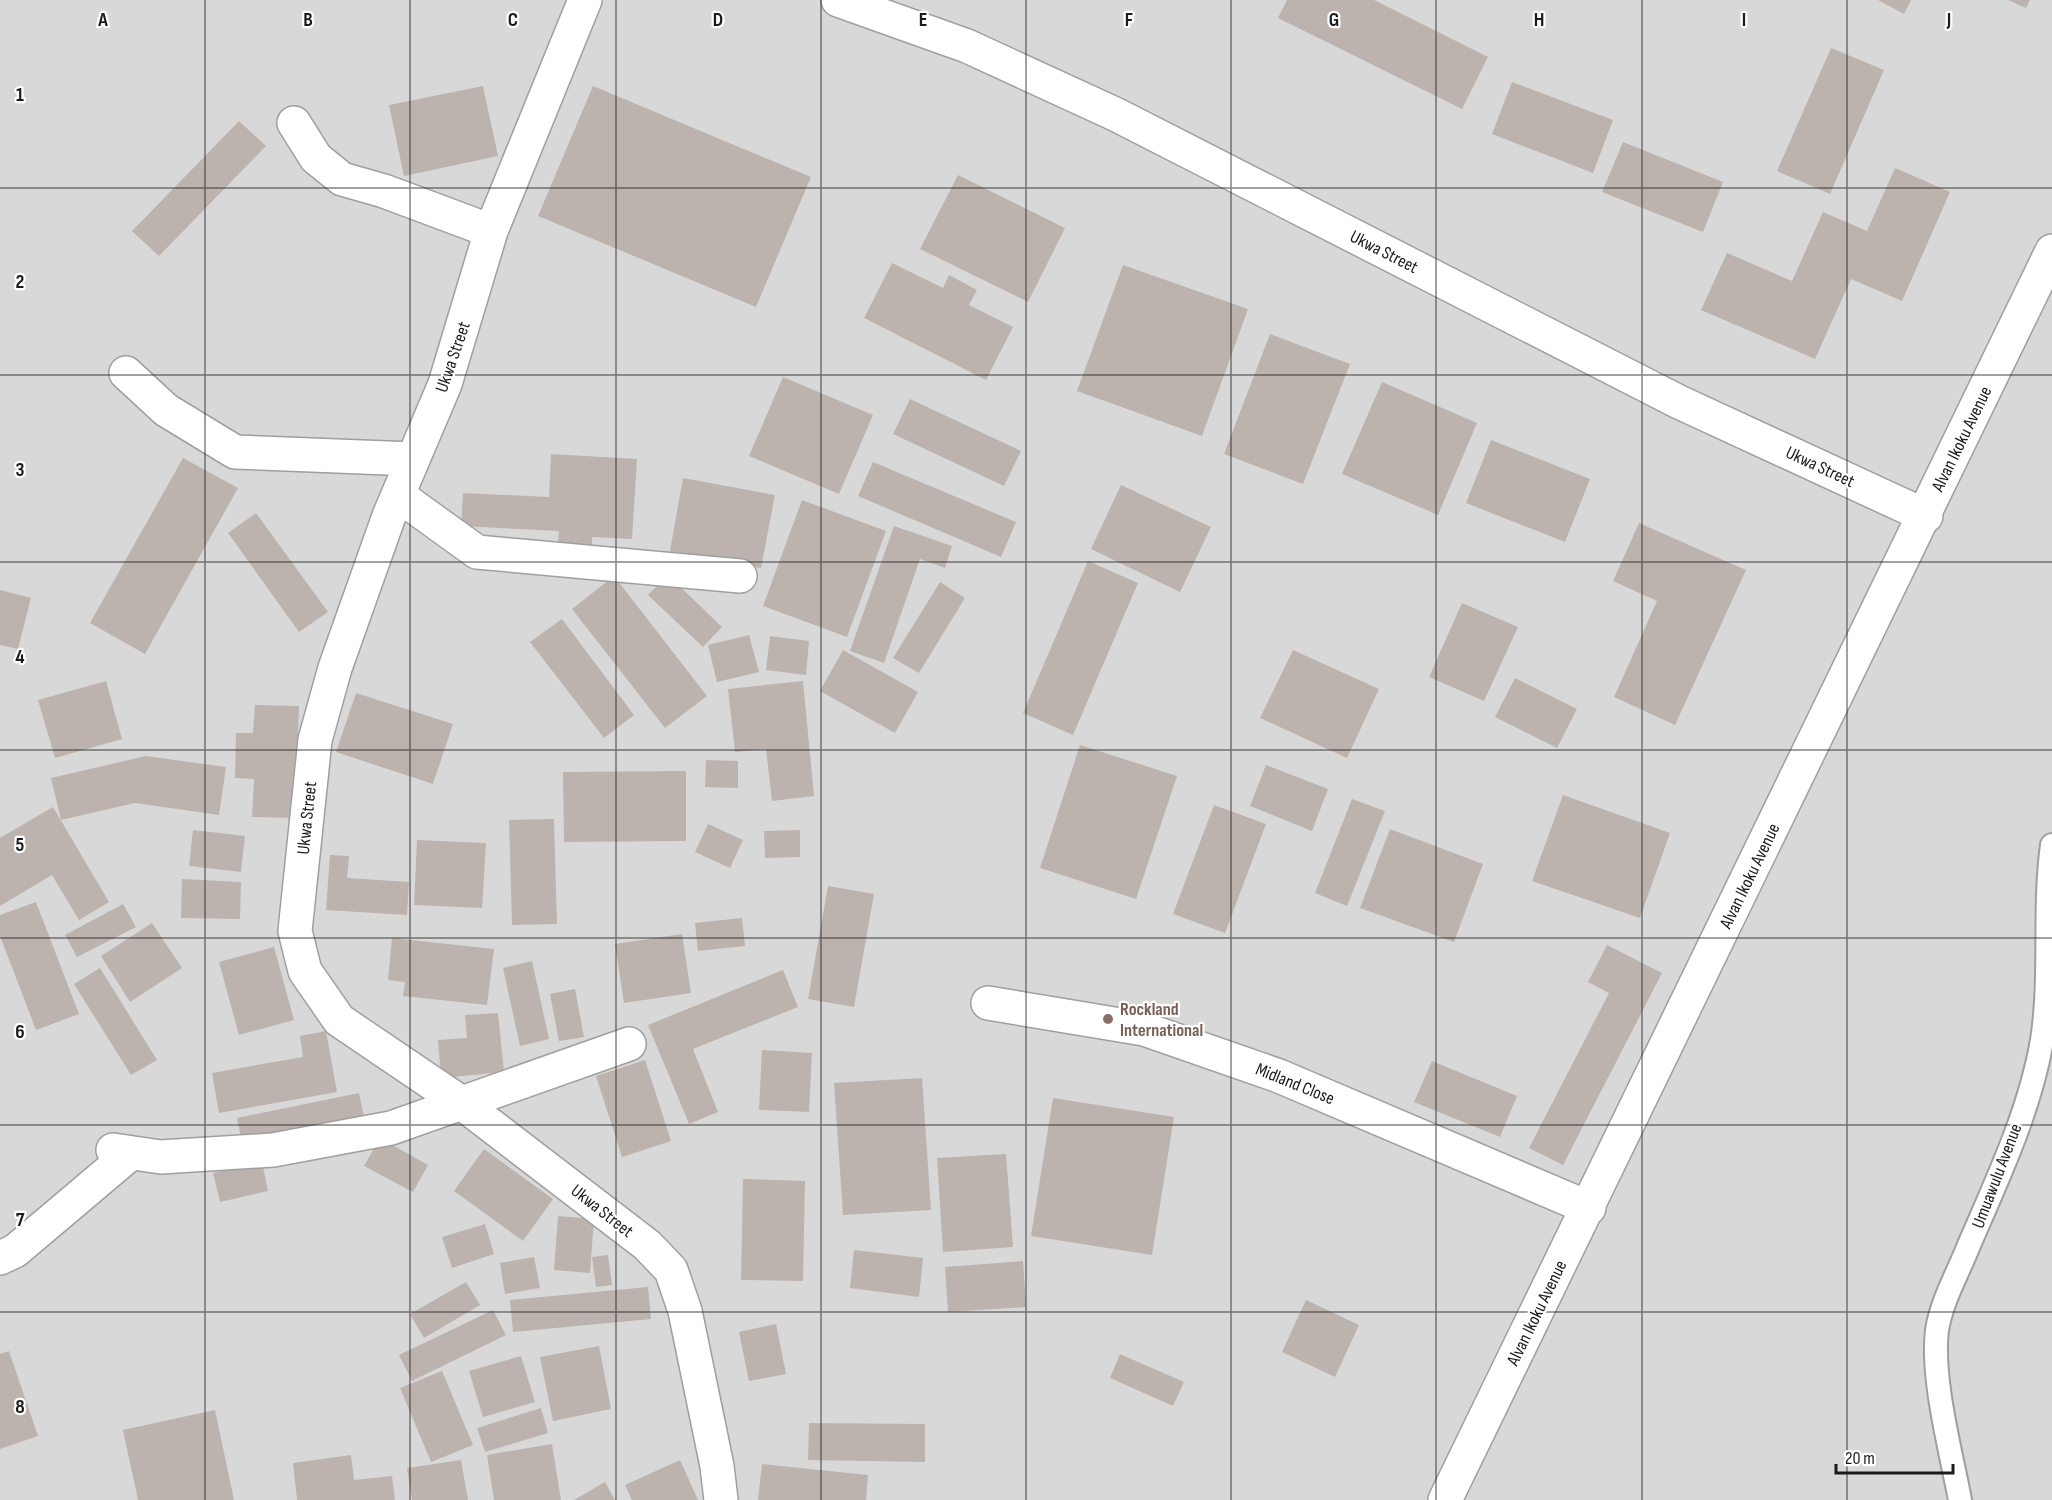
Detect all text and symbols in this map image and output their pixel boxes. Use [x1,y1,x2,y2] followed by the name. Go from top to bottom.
[97,8,108,32] text: A
[303,8,313,32] text: B
[508,8,518,32] text: C
[713,8,723,32] text: D
[919,8,927,32] text: E
[1125,8,1133,32] text: F
[1329,8,1339,32] text: G
[1534,8,1544,32] text: H
[1742,8,1746,32] text: I
[1946,8,1951,32] text: J
[16,83,24,107] text: 1
[1347,226,1422,278] street label: Ukwa Street
[16,270,24,294] text: 2
[431,318,475,395] street label: Ukwa Street
[1927,383,1997,496] street label: Alvan Ikoku Avenue
[1782,442,1858,492] street label: Ukwa Street
[16,458,25,482] text: 3
[15,645,25,669] text: 4
[293,780,321,856] street label: Ukwa Street
[1715,820,1785,933] street label: Alvan Ikoku Avenue
[16,833,25,857] text: 5
[1120,999,1203,1041] place label: Rockland International
[1101,1012,1115,1026] marker: Rockland International
[15,1020,25,1044] text: 6
[1253,1059,1337,1109] street label: Midland Close
[1967,1121,2027,1231] street label: Umuawulu Avenue
[567,1180,638,1242] street label: Ukwa Street
[16,1208,25,1232] text: 7
[1502,1257,1572,1370] street label: Alvan Ikoku Avenue
[15,1395,25,1419] text: 8
[1836,1437,1953,1475] scale bar
[1845,1448,1875,1469] text: 20 m

